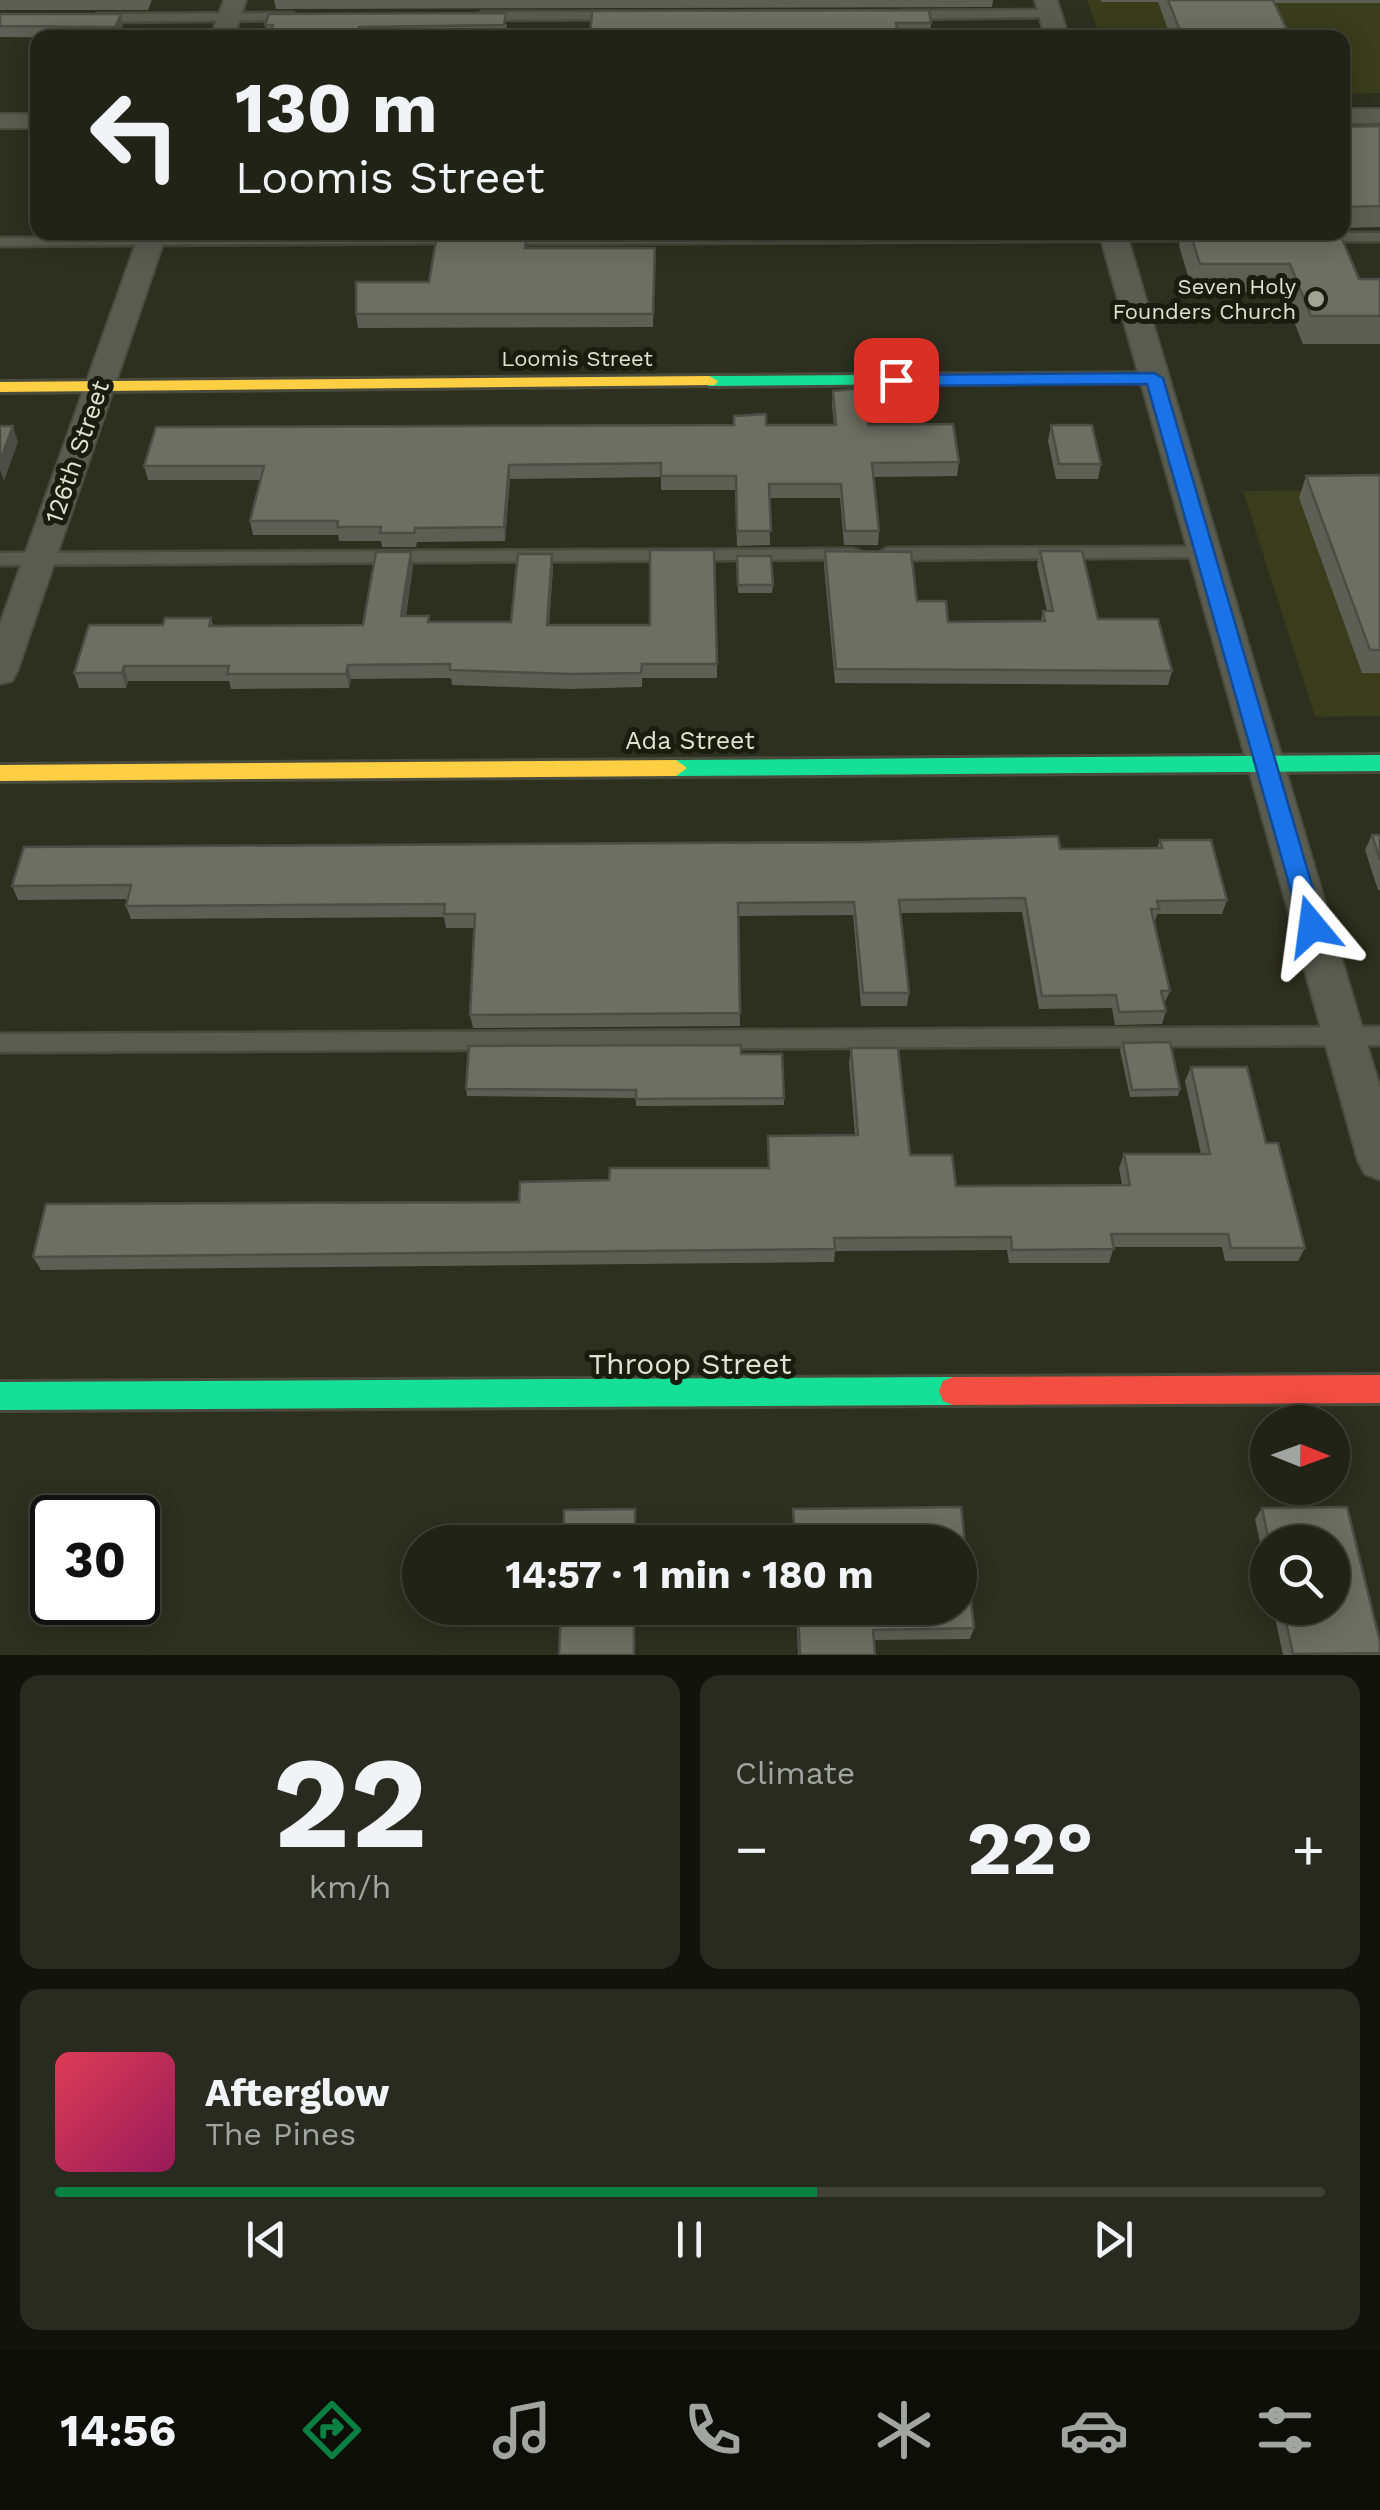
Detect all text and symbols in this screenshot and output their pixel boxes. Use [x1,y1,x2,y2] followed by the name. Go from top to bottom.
[235,67,438,149] text: 130 m
[70,70,200,200] icon: left
[235,151,545,204] text: Loomis Street
[1112,274,1297,324] place label: Seven Holy Founders Church
[1305,288,1327,310] marker: Seven Holy Founders Church
[854,338,939,423] pin
[501,346,653,371] street label: Loomis Street
[869,353,924,408] icon: arrive
[39,376,115,527] street label: 126th Street
[625,726,755,755] street label: Ada Street
[1260,874,1364,978] position arrow
[588,1346,792,1381] street label: Throop Street
[1250,1405,1350,1505] north arrow
[1250,1405,1350,1625] map controls
[30,1495,160,1625] speed limit sign: 30
[1250,1525,1350,1625] button: search
[505,1553,874,1597] text: 14:57 · 1 min · 180 m
[273,1726,427,1879] text: 22
[735,1754,855,1792] text: Climate
[967,1804,1093,1892] text: 22°
[735,1817,768,1881] text: −
[1292,1817,1325,1881] text: +
[309,1868,391,1906] text: km/h
[205,2071,390,2115] text: Afterglow
[205,2115,356,2153] text: The Pines
[239,2212,294,2267] icon: previous
[662,2212,717,2267] icon: pause
[1086,2212,1141,2267] icon: next
[297,2395,367,2465] icon: directions
[487,2395,557,2465] icon: music
[678,2395,748,2465] icon: phone
[869,2395,939,2465] icon: climate
[1059,2395,1129,2465] icon: car
[1250,2395,1320,2465] icon: filters
[60,2404,176,2457] text: 14:56

